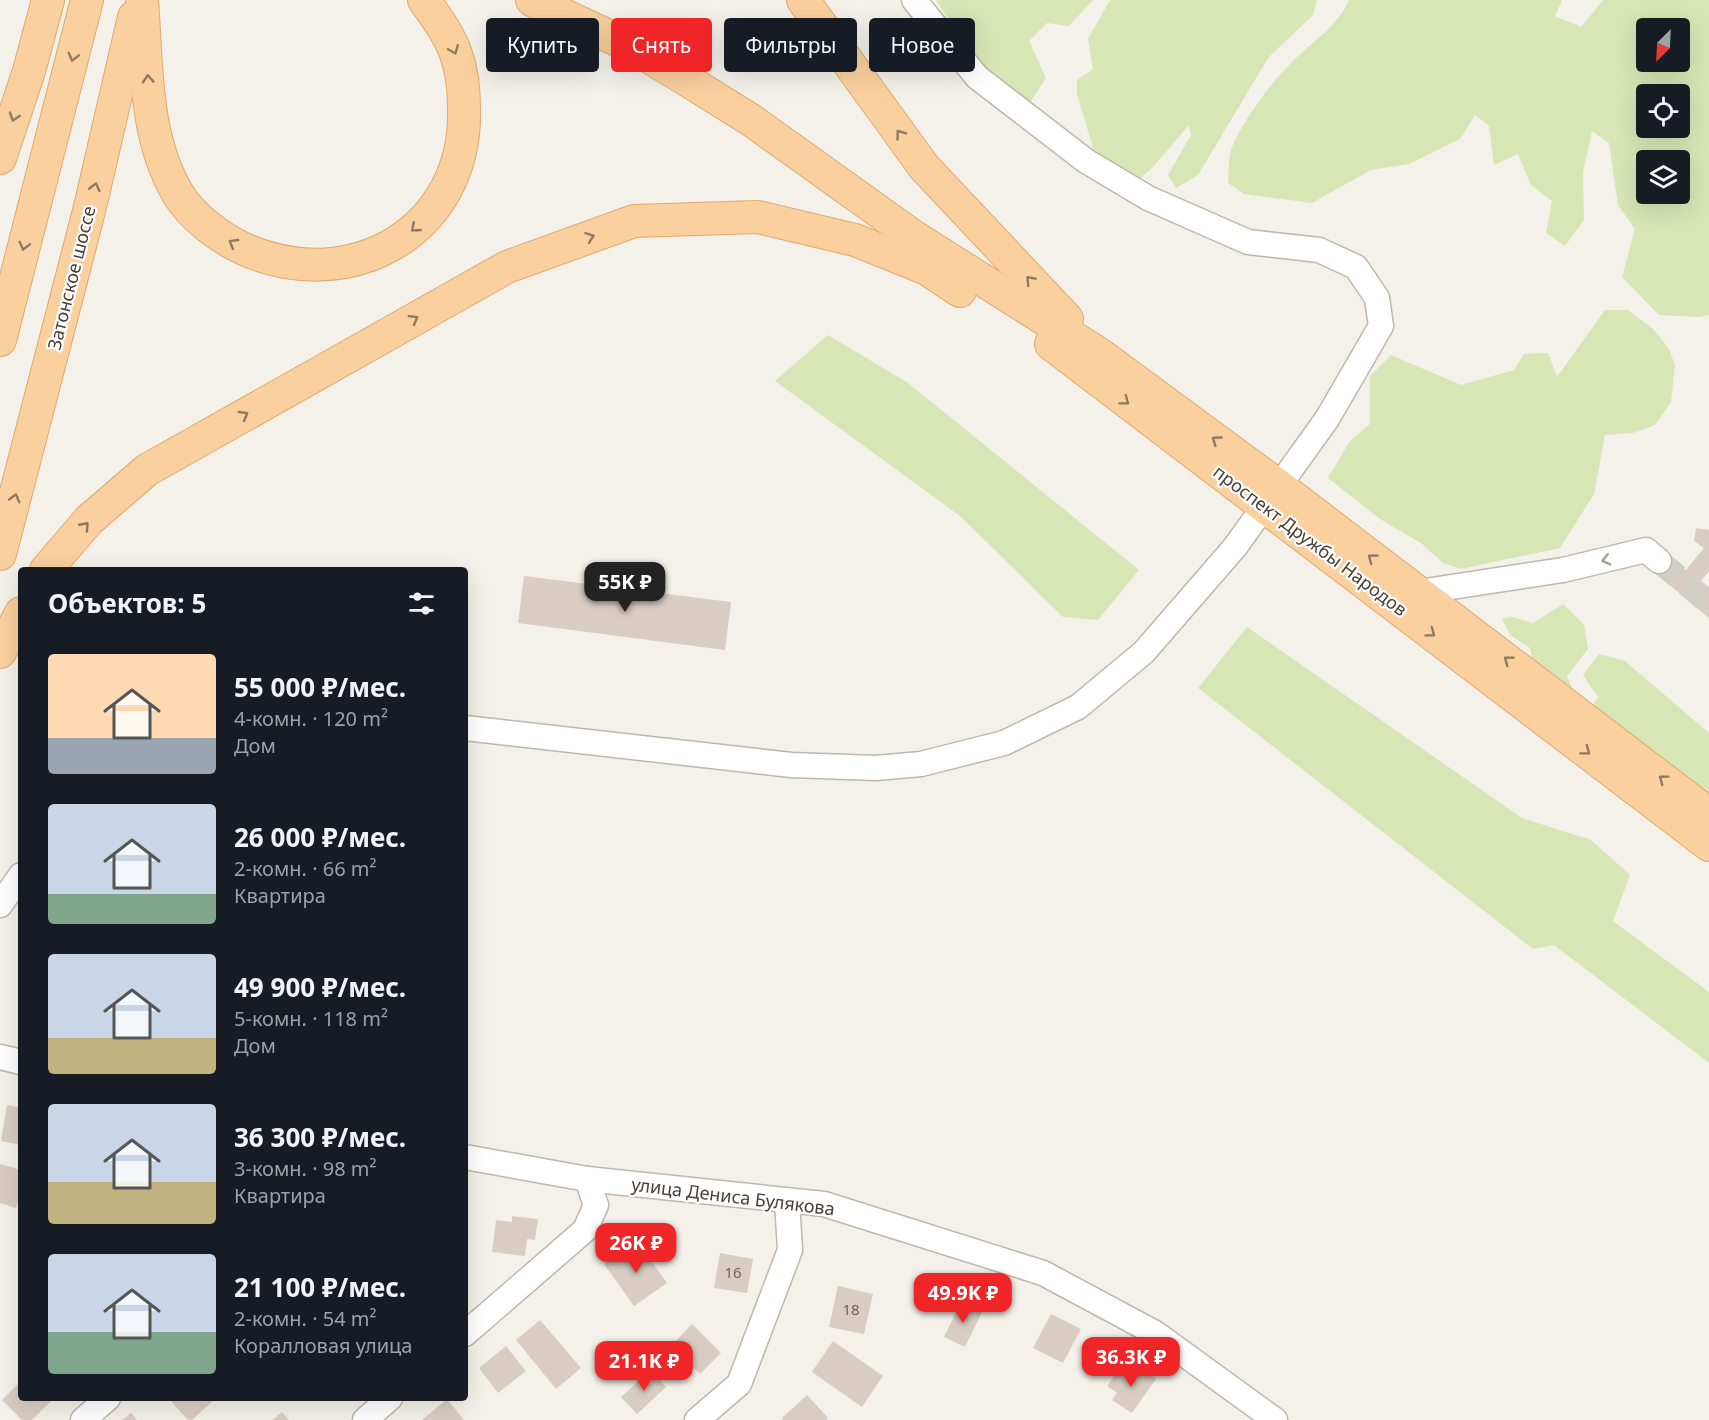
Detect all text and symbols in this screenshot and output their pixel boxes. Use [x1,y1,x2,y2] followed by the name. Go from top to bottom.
[486,18,599,72] chip: Купить
[611,18,712,72] chip: Снять
[724,18,857,72] chip: Фильтры
[869,18,975,72] chip: Новое
[1636,18,1690,72] north arrow
[1636,18,1690,204] map controls
[447,43,459,54] one-way arrow
[67,51,80,61] one-way arrow
[141,74,154,83] one-way arrow
[1636,84,1690,138] button: locate
[9,111,21,121] one-way arrow
[896,130,907,141] one-way arrow
[1636,150,1690,204] button: layers
[87,182,100,192] one-way arrow
[42,203,101,352] street label: Затонское шоссе
[411,221,422,232] one-way arrow
[584,231,594,244] one-way arrow
[229,239,239,250] one-way arrow
[19,240,32,250] one-way arrow
[1026,276,1037,287] one-way arrow
[408,315,418,326] one-way arrow
[1118,393,1129,404] one-way arrow
[238,411,248,423] one-way arrow
[1212,436,1223,447] one-way arrow
[1209,459,1412,621] street label: проспект Дружбы Народов
[7,493,20,503] one-way arrow
[77,522,88,533] one-way arrow
[1601,553,1611,566] one-way arrow
[1367,554,1378,565] one-way arrow
[583,562,667,613] pin: 55K ₽
[598,568,652,595] text: 55K ₽
[48,585,206,621] text: Объектов: 5
[405,587,438,620] icon: filters
[1424,626,1435,637] one-way arrow
[1503,657,1514,668] one-way arrow
[234,669,406,705] text: 55 000 ₽/мес.
[96,678,168,750] icon: home
[234,705,388,732] text: 4-комн. · 120 m²
[234,732,276,759] text: Дом
[1579,744,1590,755] one-way arrow
[1658,775,1669,786] one-way arrow
[234,819,406,855] text: 26 000 ₽/мес.
[96,828,168,900] icon: home
[234,855,377,882] text: 2-комн. · 66 m²
[234,882,326,909] text: Квартира
[234,969,406,1005] text: 49 900 ₽/мес.
[96,978,168,1050] icon: home
[234,1005,388,1032] text: 5-комн. · 118 m²
[234,1032,276,1059] text: Дом
[234,1119,406,1155] text: 36 300 ₽/мес.
[96,1128,168,1200] icon: home
[234,1155,377,1182] text: 3-комн. · 98 m²
[630,1172,836,1220] street label: улица Дениса Булякова
[234,1182,326,1209] text: Квартира
[594,1223,678,1274] pin: 26K ₽
[609,1229,663,1256] text: 26K ₽
[724,1262,742,1282] house number: 16
[234,1269,406,1305] text: 21 100 ₽/мес.
[908,1273,1018,1324] pin: 49.9K ₽
[96,1278,168,1350] icon: home
[928,1279,998,1306] text: 49.9K ₽
[842,1299,860,1319] house number: 18
[234,1305,377,1332] text: 2-комн. · 54 m²
[234,1332,412,1359] text: Коралловая улица
[1076,1337,1186,1388] pin: 36.3K ₽
[589,1341,699,1392] pin: 21.1K ₽
[1096,1343,1166,1370] text: 36.3K ₽
[609,1347,679,1374] text: 21.1K ₽

